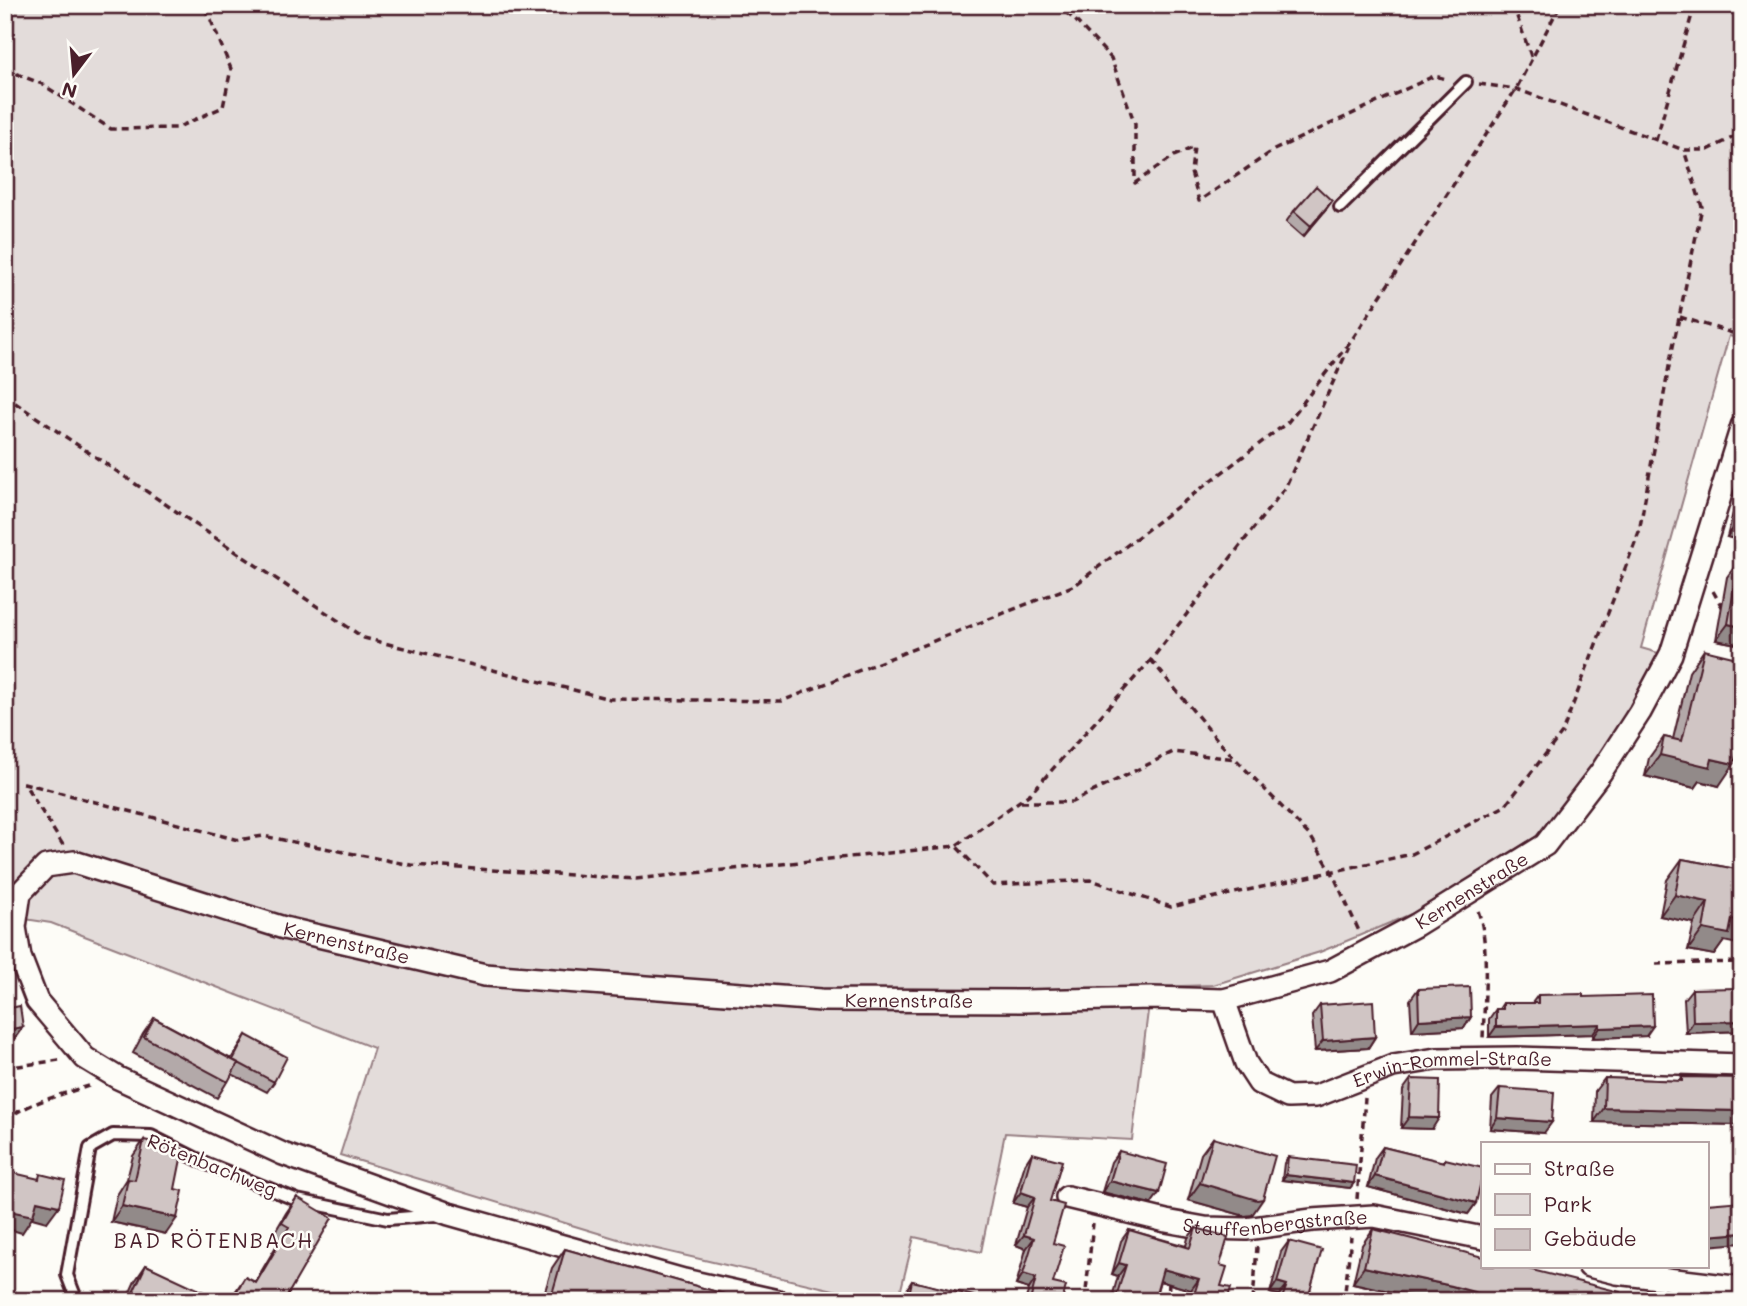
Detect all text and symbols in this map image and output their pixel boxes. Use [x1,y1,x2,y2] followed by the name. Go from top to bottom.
[38,38,108,108] north arrow
[59,77,80,105] text: N
[1410,846,1533,934] street label: Kernenstraße
[281,915,412,969] street label: Kernenstraße
[845,987,973,1013] street label: Kernenstraße
[1349,1045,1552,1093] street label: Erwin-Rommel-Straße
[144,1127,281,1202] street label: Rötenbachweg
[1481,1142,1708,1268] legend
[1544,1154,1615,1181] text: Straße
[1544,1190,1592,1217] text: Park
[1181,1203,1368,1241] street label: Stauffenbergstraße
[1544,1224,1637,1251] text: Gebäude
[114,1226,314,1253] district label: BAD RÖTENBACH

